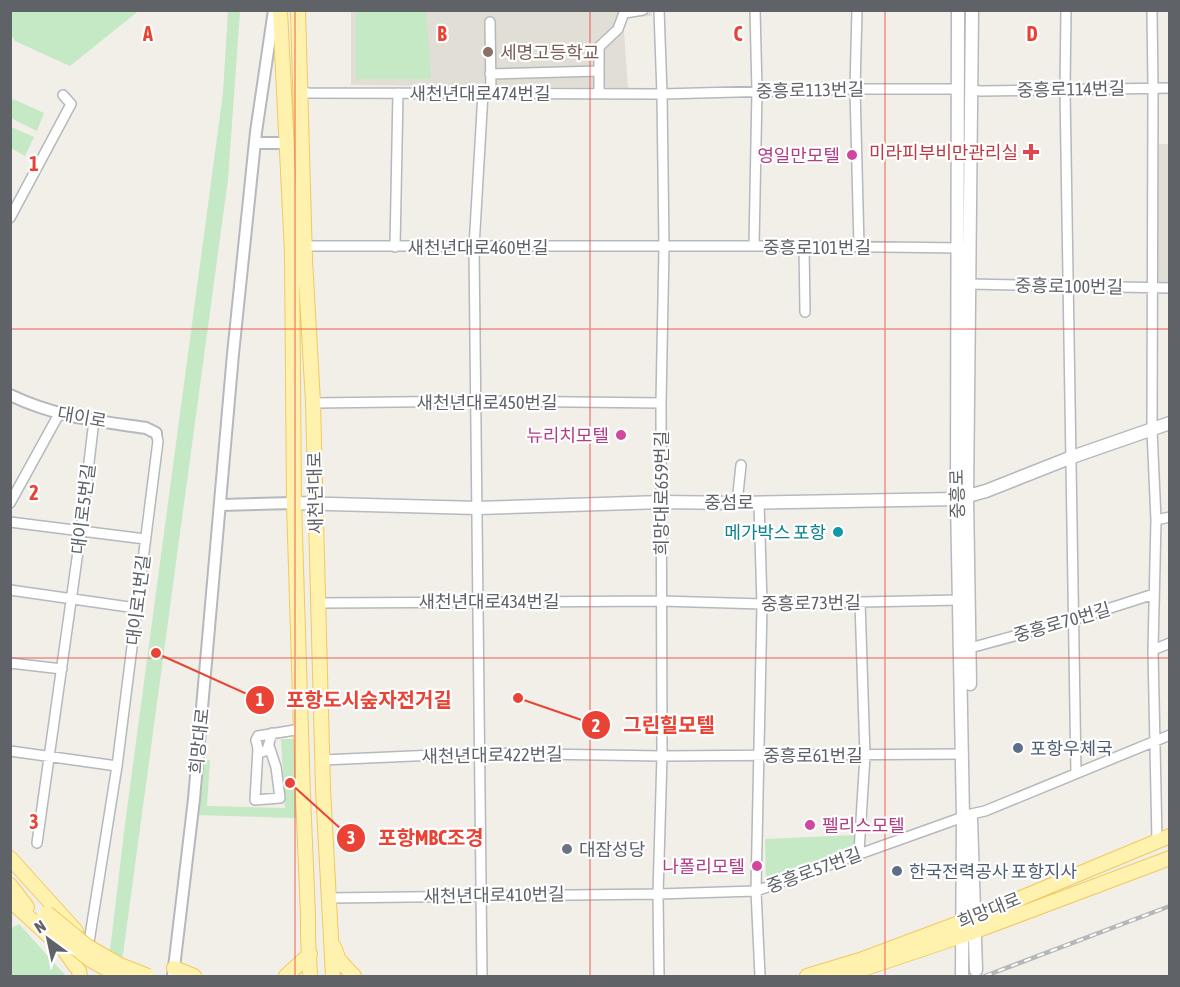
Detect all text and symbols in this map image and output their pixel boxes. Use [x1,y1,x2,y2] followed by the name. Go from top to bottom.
[142,22,153,45] text: A
[437,22,447,45] text: B
[734,22,743,45] text: C
[1026,22,1038,45] text: D
[500,42,599,63] place label: 세명고등학교
[481,45,495,59] marker: 세명고등학교
[1017,78,1125,100] street label: 중흥로114번길
[756,79,864,101] street label: 중흥로113번길
[409,83,551,104] street label: 새천년대로474번길
[869,142,1018,163] place label: 미라피부비만관리실
[1022,143,1040,161] marker: 미라피부비만관리실
[757,145,840,166] place label: 영일만모텔
[845,148,859,162] marker: 영일만모텔
[29,152,39,175] text: 1
[407,237,549,258] street label: 새천년대로460번길
[763,237,871,258] street label: 중흥로101번길
[1015,275,1123,297] street label: 중흥로100번길
[416,392,558,413] street label: 새천년대로450번길
[56,402,108,432] street label: 대이로
[526,425,609,446] place label: 뉴리치모텔
[614,428,628,442] marker: 뉴리치모텔
[651,431,672,555] street label: 희망대로659번길
[304,451,326,535] street label: 새천년대로
[67,462,99,556] street label: 대이로5번길
[946,469,968,519] street label: 중흥로
[29,481,39,504] text: 2
[704,492,754,513] street label: 중섬로
[724,522,826,543] place label: 메가박스 포항
[831,525,845,539] marker: 메가박스 포항
[122,553,154,647] street label: 대이로1번길
[418,591,560,612] street label: 새천년대로434번길
[761,592,861,614] street label: 중흥로73번길
[1011,598,1113,646] street label: 중흥로70번길
[245,681,464,719] callout: 포항도시숲자전거길
[286,688,452,711] text: 포항도시숲자전거길
[256,689,264,710] text: 1
[581,706,727,744] callout: 그린힐모텔
[185,707,213,775] street label: 희망대로
[623,713,715,736] text: 그린힐모텔
[592,715,600,736] text: 2
[1030,738,1113,759] place label: 포항우체국
[1011,741,1025,755] marker: 포항우체국
[421,743,563,767] street label: 새천년대로422번길
[763,745,863,766] street label: 중흥로61번길
[29,810,39,833] text: 3
[822,815,905,836] place label: 펠리스모텔
[803,818,817,832] marker: 펠리스모텔
[336,819,496,857] callout: 포항MBC조경
[378,826,484,849] text: 포항MBC조경
[347,827,355,848] text: 3
[579,839,645,860] place label: 대잠성당
[560,842,574,856] marker: 대잠성당
[764,843,864,897] street label: 중흥로57번길
[662,856,745,877] place label: 나폴리모텔
[750,859,764,873] marker: 나폴리모텔
[909,861,1078,882] place label: 한국전력공사 포항지사
[890,864,904,878] marker: 한국전력공사 포항지사
[423,883,565,907] street label: 새천년대로410번길
[954,888,1024,932] street label: 희망대로
[18,909,78,969] north arrow
[31,916,49,937] text: N

